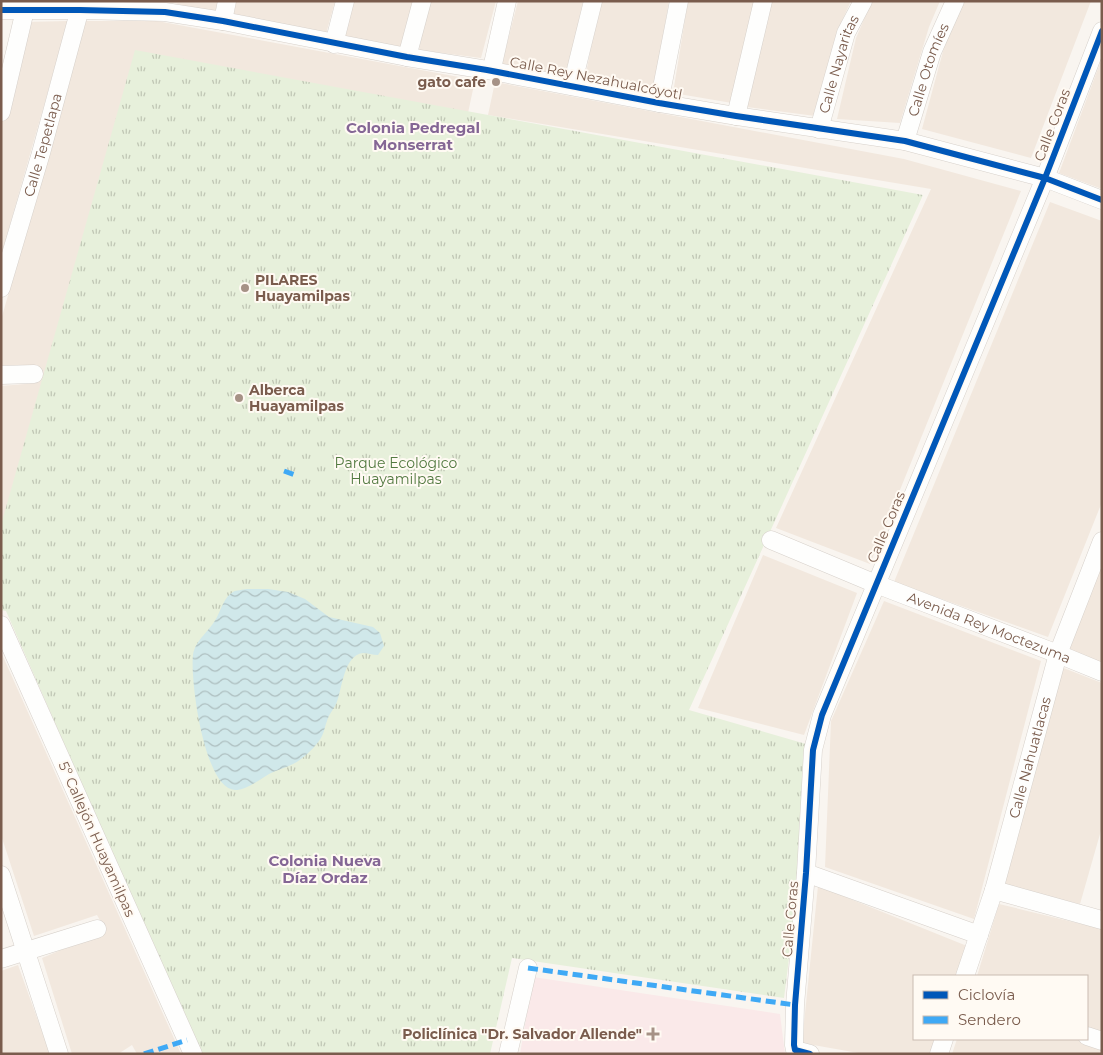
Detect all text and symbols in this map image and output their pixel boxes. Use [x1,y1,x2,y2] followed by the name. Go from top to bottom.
[815,11,863,115] street label: Calle Nayaritas
[904,20,953,119] street label: Calle Otomíes
[508,52,684,104] street label: Calle Rey Nezahualcóyotl
[418,73,486,91] place label: gato cafe
[490,76,502,88] marker: gato cafe
[1030,86,1074,164] street label: Calle Coras
[20,91,66,199] street label: Calle Tepetlapa
[346,118,480,154] district label: Colonia Pedregal Monserrat
[255,271,350,305] place label: PILARES Huayamilpas
[239,282,251,294] marker: PILARES Huayamilpas
[248,381,344,415] place label: Alberca Huayamilpas
[233,392,245,404] marker: Alberca Huayamilpas
[335,454,458,488] park label: Parque Ecológico Huayamilpas
[863,488,909,566] street label: Calle Coras
[905,588,1073,667] street label: Avenida Rey Moctezuma
[1005,695,1055,820] street label: Calle Nahuatlacas
[55,758,140,920] street label: 5º Callejón Huayamilpas
[269,851,381,887] district label: Colonia Nueva Díaz Ordaz
[778,880,802,958] street label: Calle Coras
[913,975,1088,1040] legend
[958,985,1015,1004] text: Ciclovía
[958,1010,1021,1029] text: Sendero
[402,1025,642,1043] place label: Policlínica "Dr. Salvador Allende"
[646,1027,660,1041] marker: Policlínica "Dr. Salvador Allende"

